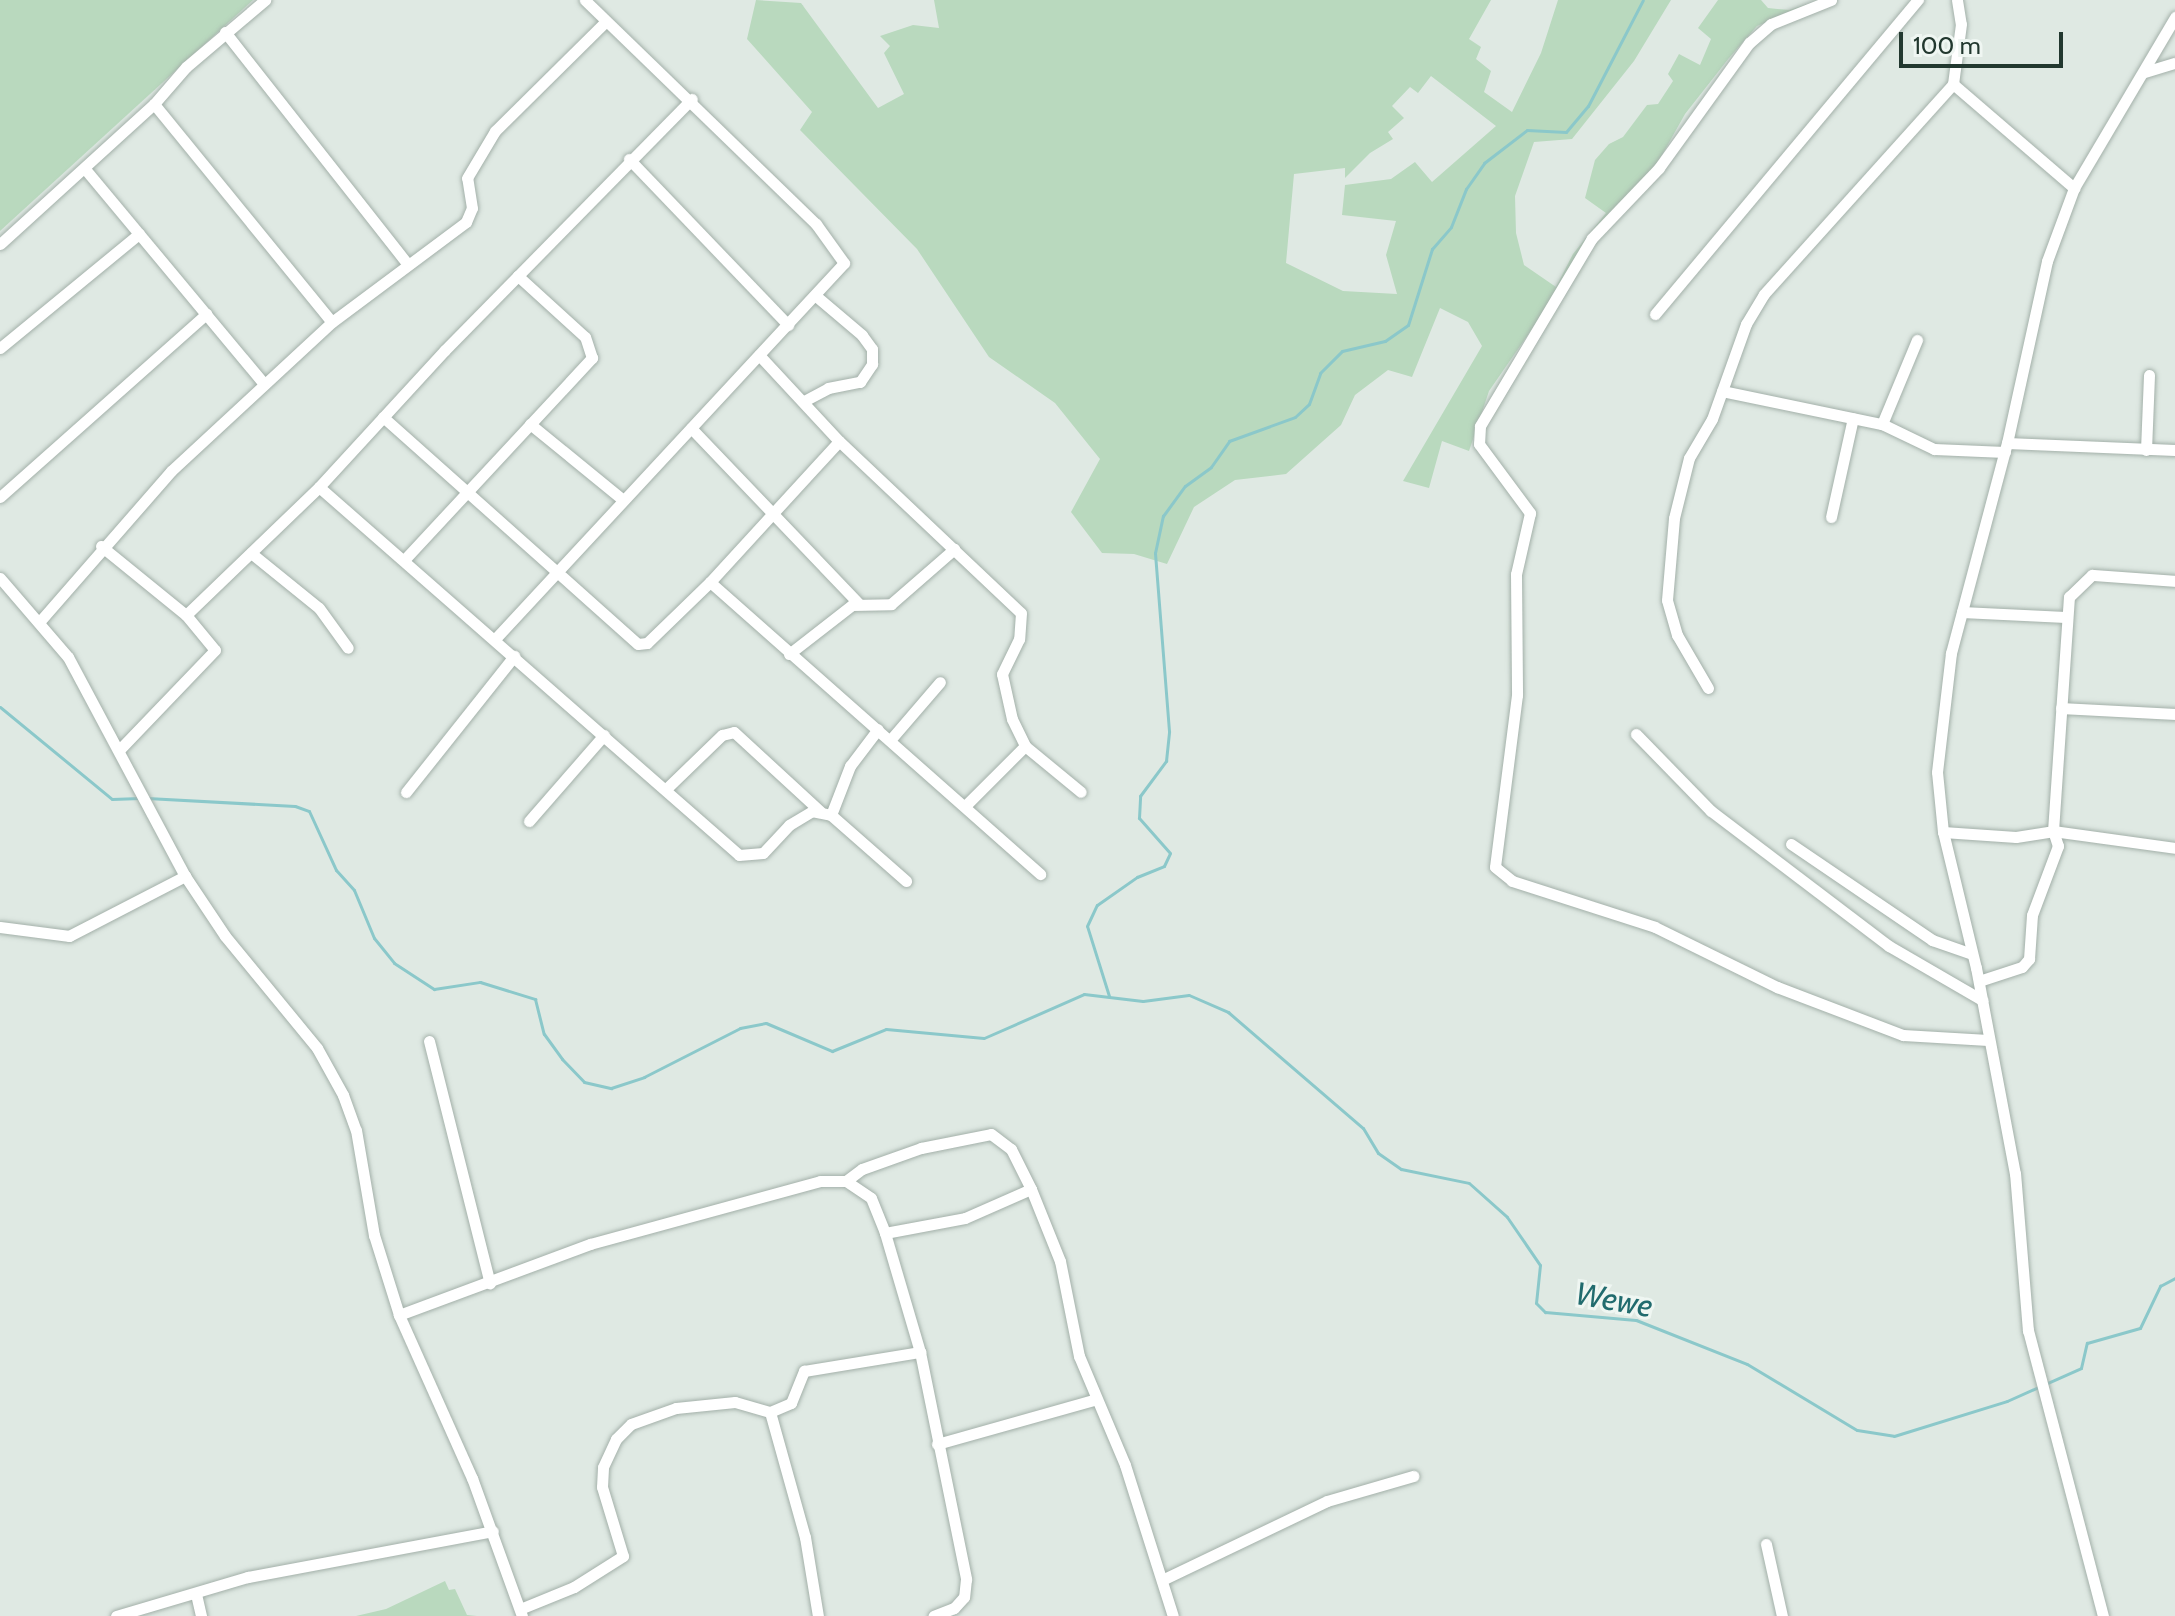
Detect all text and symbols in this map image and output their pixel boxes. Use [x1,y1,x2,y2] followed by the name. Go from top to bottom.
[1903,16,2067,66] scale bar
[1913,31,1981,60] text: 100 m
[1572,1274,1656,1326] water label: Wewe

